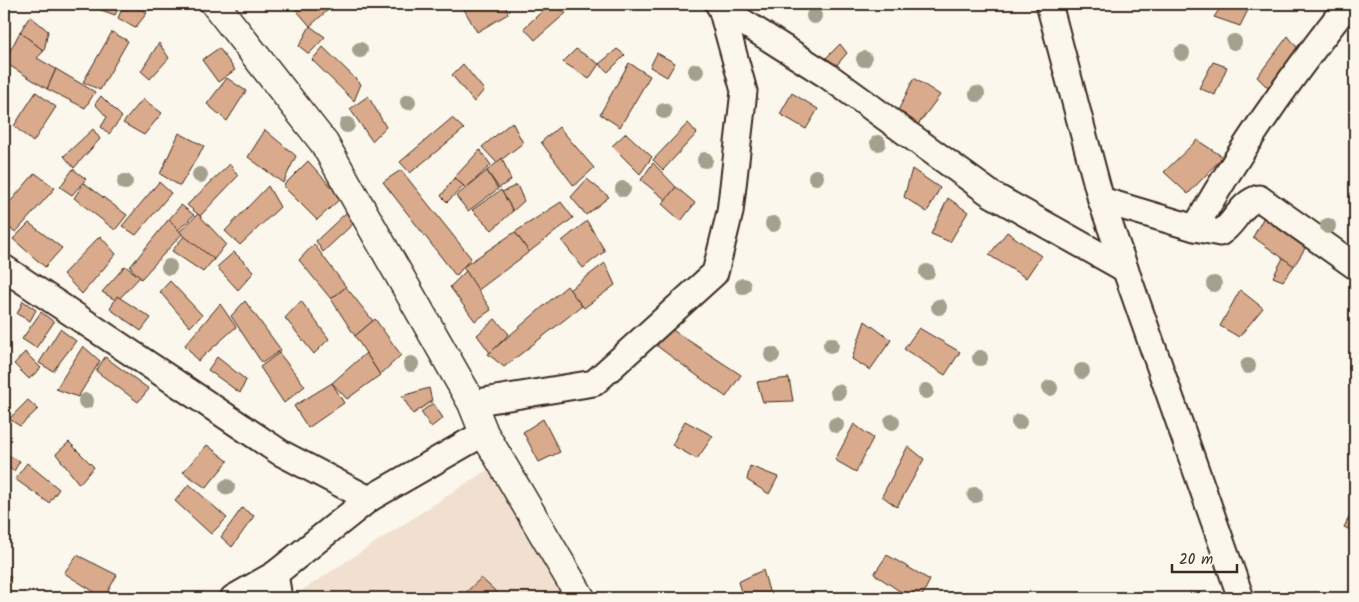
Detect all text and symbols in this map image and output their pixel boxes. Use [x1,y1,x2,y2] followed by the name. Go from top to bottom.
[1172,542,1236,574] scale bar
[1179,548,1213,572] text: 20 m

